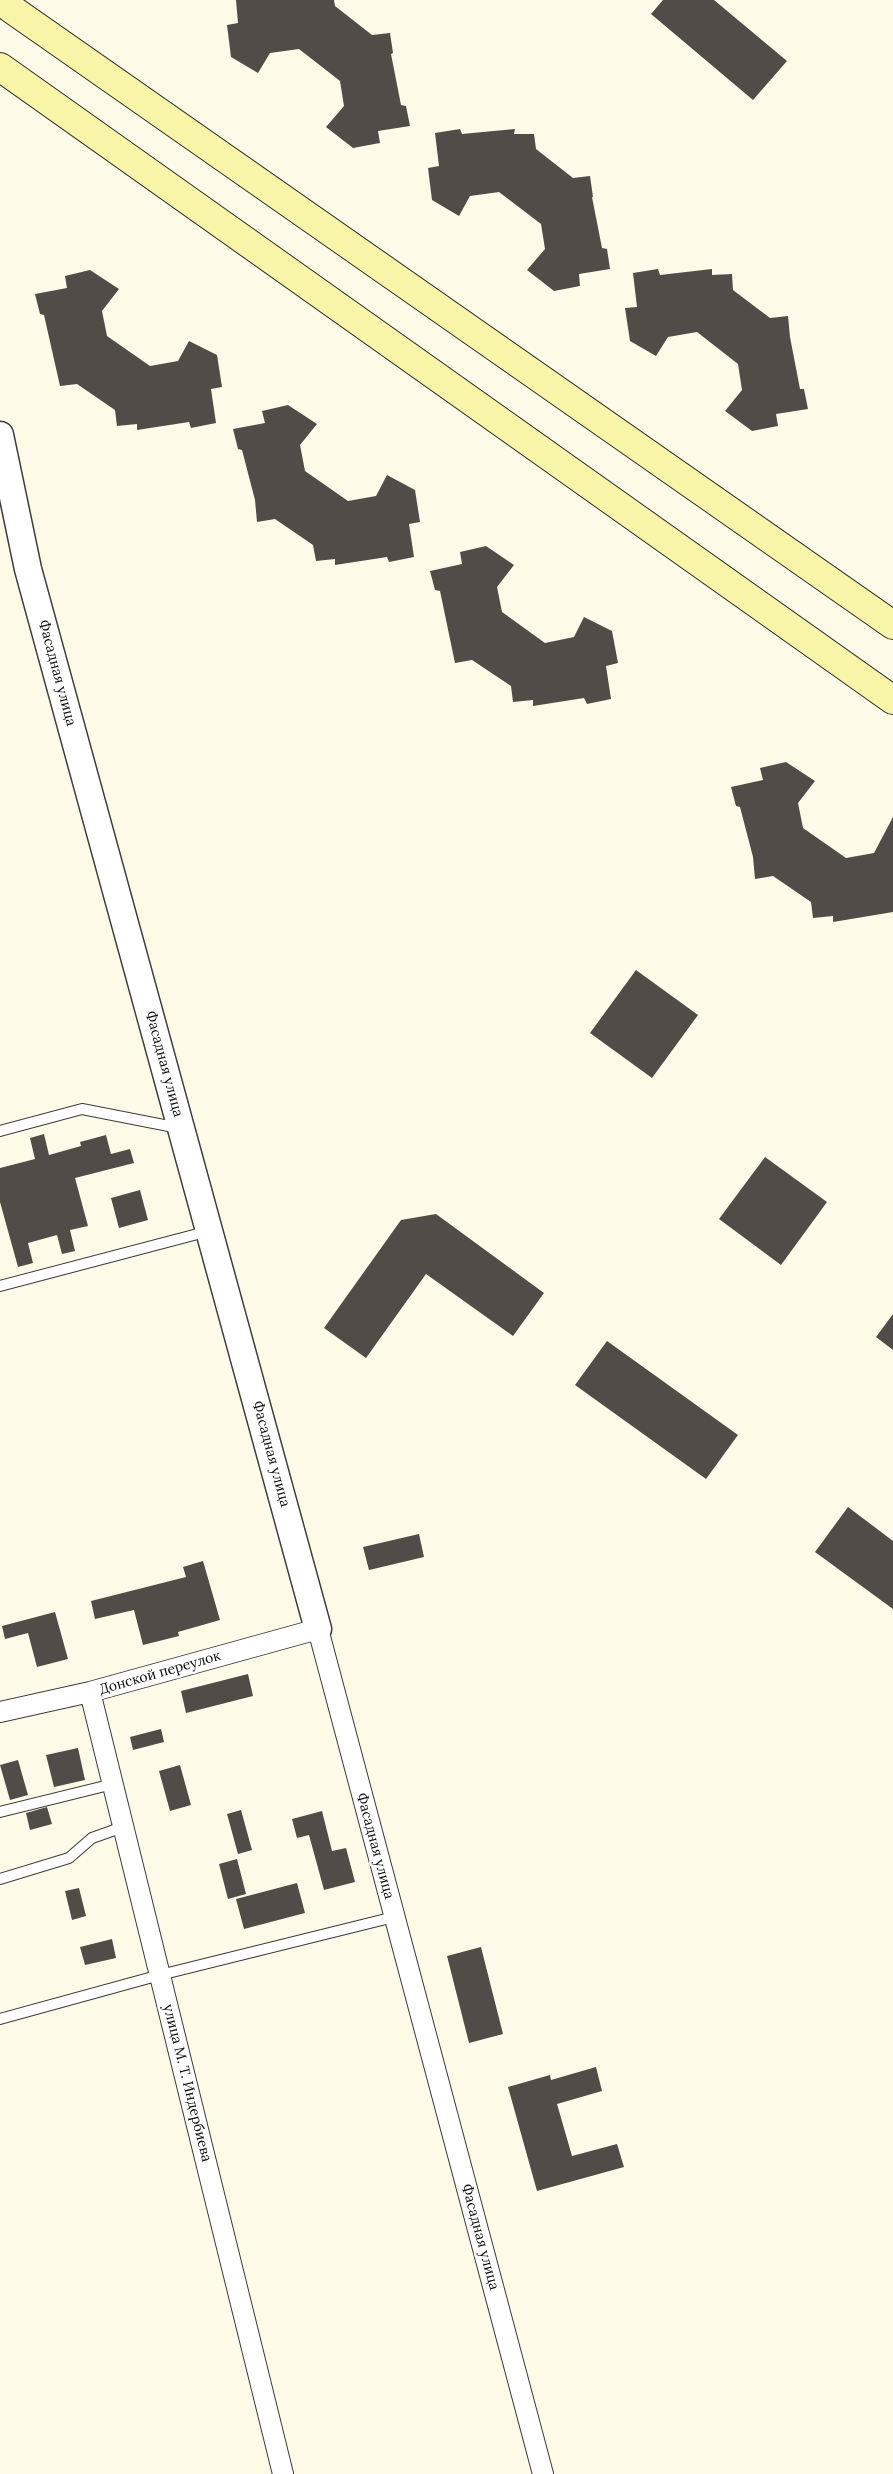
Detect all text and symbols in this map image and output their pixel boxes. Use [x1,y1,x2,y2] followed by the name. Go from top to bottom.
[35,618,79,728] street label: Фасадная улица
[142,1009,186,1119] street label: Фасадная улица
[249,1399,293,1509] street label: Фасадная улица
[97,1648,223,1698] street label: Донской переулок
[353,1791,397,1901] street label: Фасадная улица
[159,2003,215,2163] street label: улица М. Т. Индербиева
[458,2182,502,2292] street label: Фасадная улица

